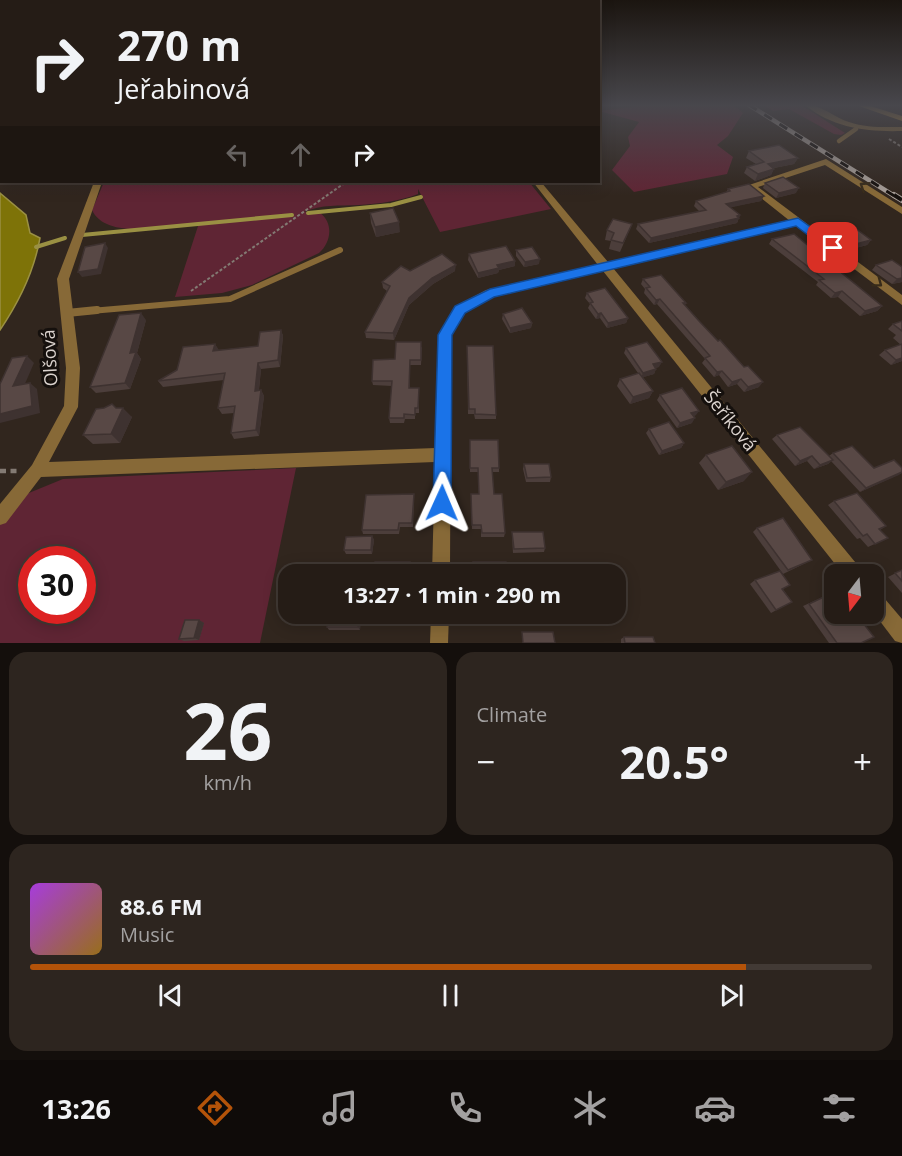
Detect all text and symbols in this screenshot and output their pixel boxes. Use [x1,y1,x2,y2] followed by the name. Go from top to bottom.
[117,16,241,73] text: 270 m
[18,24,96,102] icon: right
[117,70,250,107] text: Jeřabinová
[221,138,254,171] icon: left
[284,138,317,171] icon: ahead
[347,138,380,171] icon: right
[860,182,870,194] one-way arrow
[807,222,858,273] pin
[816,231,849,264] icon: arrive
[871,275,882,286] one-way arrow
[36,329,62,387] street label: Olšová
[699,385,762,456] street label: Šeříková
[410,471,474,535] position arrow
[18,546,96,624] speed limit sign: 30
[824,564,884,624] north arrow
[824,564,884,624] map controls
[343,579,561,609] text: 13:27 · 1 min · 290 m
[183,677,272,783] text: 26
[477,701,547,728] text: Climate
[620,731,729,792] text: 20.5°
[477,739,495,784] text: −
[853,739,872,784] text: +
[203,769,252,796] text: km/h
[120,891,203,921] text: 88.6 FM
[120,921,174,948] text: Music
[154,979,187,1012] icon: previous
[434,979,467,1012] icon: pause
[715,979,748,1012] icon: next
[194,1087,236,1129] icon: directions
[319,1087,361,1129] icon: music
[444,1087,486,1129] icon: phone
[569,1087,611,1129] icon: climate
[694,1087,736,1129] icon: car
[818,1087,860,1129] icon: filters
[41,1090,111,1127] text: 13:26

